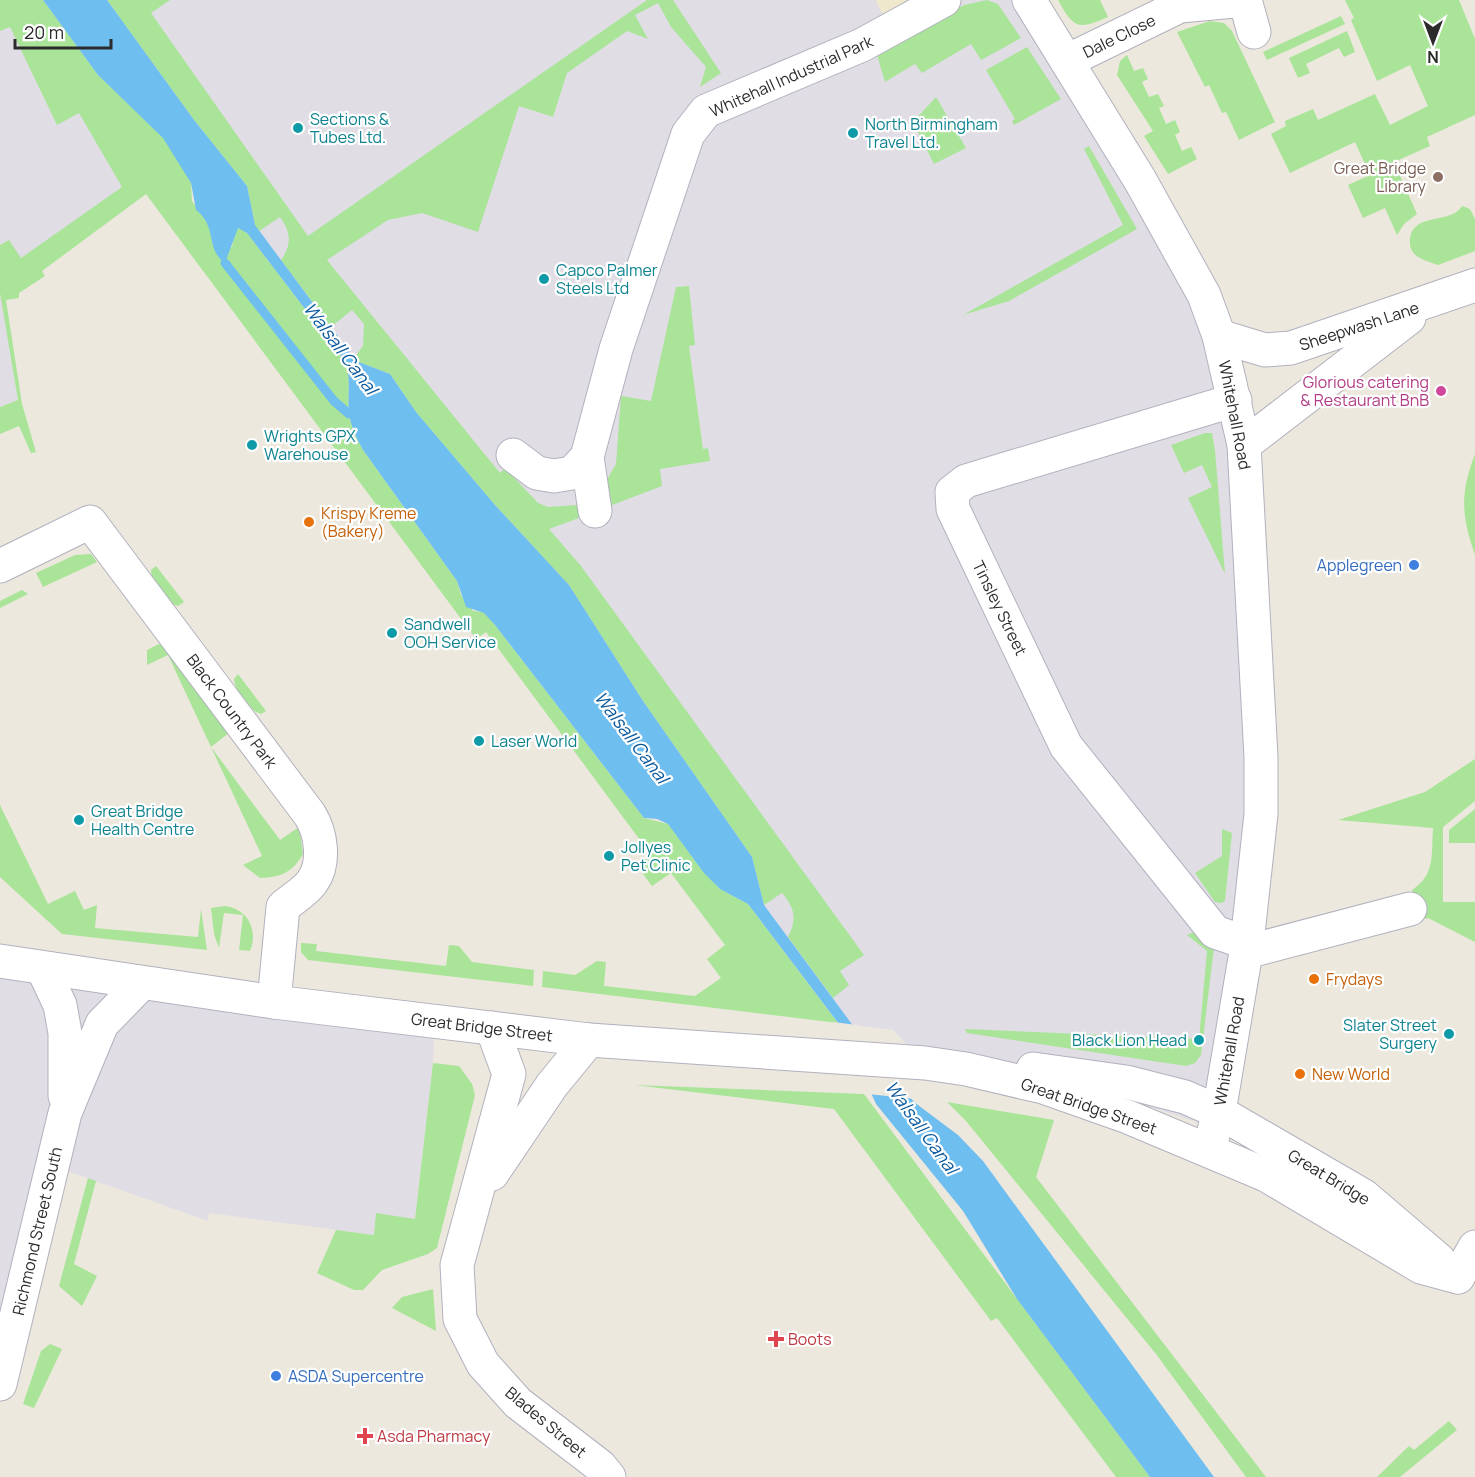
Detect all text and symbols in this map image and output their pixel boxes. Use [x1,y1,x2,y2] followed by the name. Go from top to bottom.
[1079,9,1159,63] street label: Dale Close
[15,12,111,50] scale bar
[1403,12,1463,72] north arrow
[24,20,64,44] text: 20 m
[706,30,877,122] street label: Whitehall Industrial Park
[1427,46,1439,68] text: N
[310,108,390,148] place label: Sections & Tubes Ltd.
[865,113,998,153] place label: North Birmingham Travel Ltd.
[291,121,305,135] marker: Sections & Tubes Ltd.
[846,126,860,140] marker: North Birmingham Travel Ltd.
[1334,157,1427,197] place label: Great Bridge Library
[1431,170,1445,184] marker: Great Bridge Library
[556,259,658,299] place label: Capco Palmer Steels Ltd
[537,272,551,286] marker: Capco Palmer Steels Ltd
[1296,296,1422,356] street label: Sheepwash Lane
[298,297,385,401] water label: Walsall Canal
[1214,359,1256,471] street label: Whitehall Road
[1300,371,1429,411] place label: Glorious catering & Restaurant BnB
[1434,384,1448,398] marker: Glorious catering & Restaurant BnB
[264,425,356,465] place label: Wrights GPX Warehouse
[245,438,259,452] marker: Wrights GPX Warehouse
[321,502,416,542] place label: Krispy Kreme (Bakery)
[302,515,316,529] marker: Krispy Kreme (Bakery)
[1317,554,1402,576] place label: Applegreen
[968,557,1032,659] street label: Tinsley Street
[1407,558,1421,572] marker: Applegreen
[404,613,496,653] place label: Sandwell OOH Service
[385,626,399,640] marker: Sandwell OOH Service
[182,649,283,774] street label: Black Country Park
[589,686,676,790] water label: Walsall Canal
[491,730,577,752] place label: Laser World
[472,734,486,748] marker: Laser World
[91,800,194,840] place label: Great Bridge Health Centre
[72,813,86,827] marker: Great Bridge Health Centre
[621,836,691,876] place label: Jollyes Pet Clinic
[602,849,616,863] marker: Jollyes Pet Clinic
[1326,968,1383,990] place label: Frydays
[1307,972,1321,986] marker: Frydays
[1209,995,1249,1107] street label: Whitehall Road
[410,1007,554,1047] street label: Great Bridge Street
[1343,1014,1438,1054] place label: Slater Street Surgery
[1442,1027,1456,1041] marker: Slater Street Surgery
[1072,1029,1187,1051] place label: Black Lion Head
[1192,1033,1206,1047] marker: Black Lion Head
[1312,1063,1390,1085] place label: New World
[1293,1067,1307,1081] marker: New World
[1018,1072,1160,1140] street label: Great Bridge Street
[880,1076,966,1181] water label: Walsall Canal
[1284,1144,1374,1210] street label: Great Bridge
[7,1145,67,1317] street label: Richmond Street South
[788,1328,832,1350] place label: Boots
[769,1332,783,1346] marker: Boots
[288,1365,424,1387] place label: ASDA Supercentre
[269,1369,283,1383] marker: ASDA Supercentre
[501,1381,591,1463] street label: Blades Street
[377,1425,491,1447] place label: Asda Pharmacy
[358,1429,372,1443] marker: Asda Pharmacy

